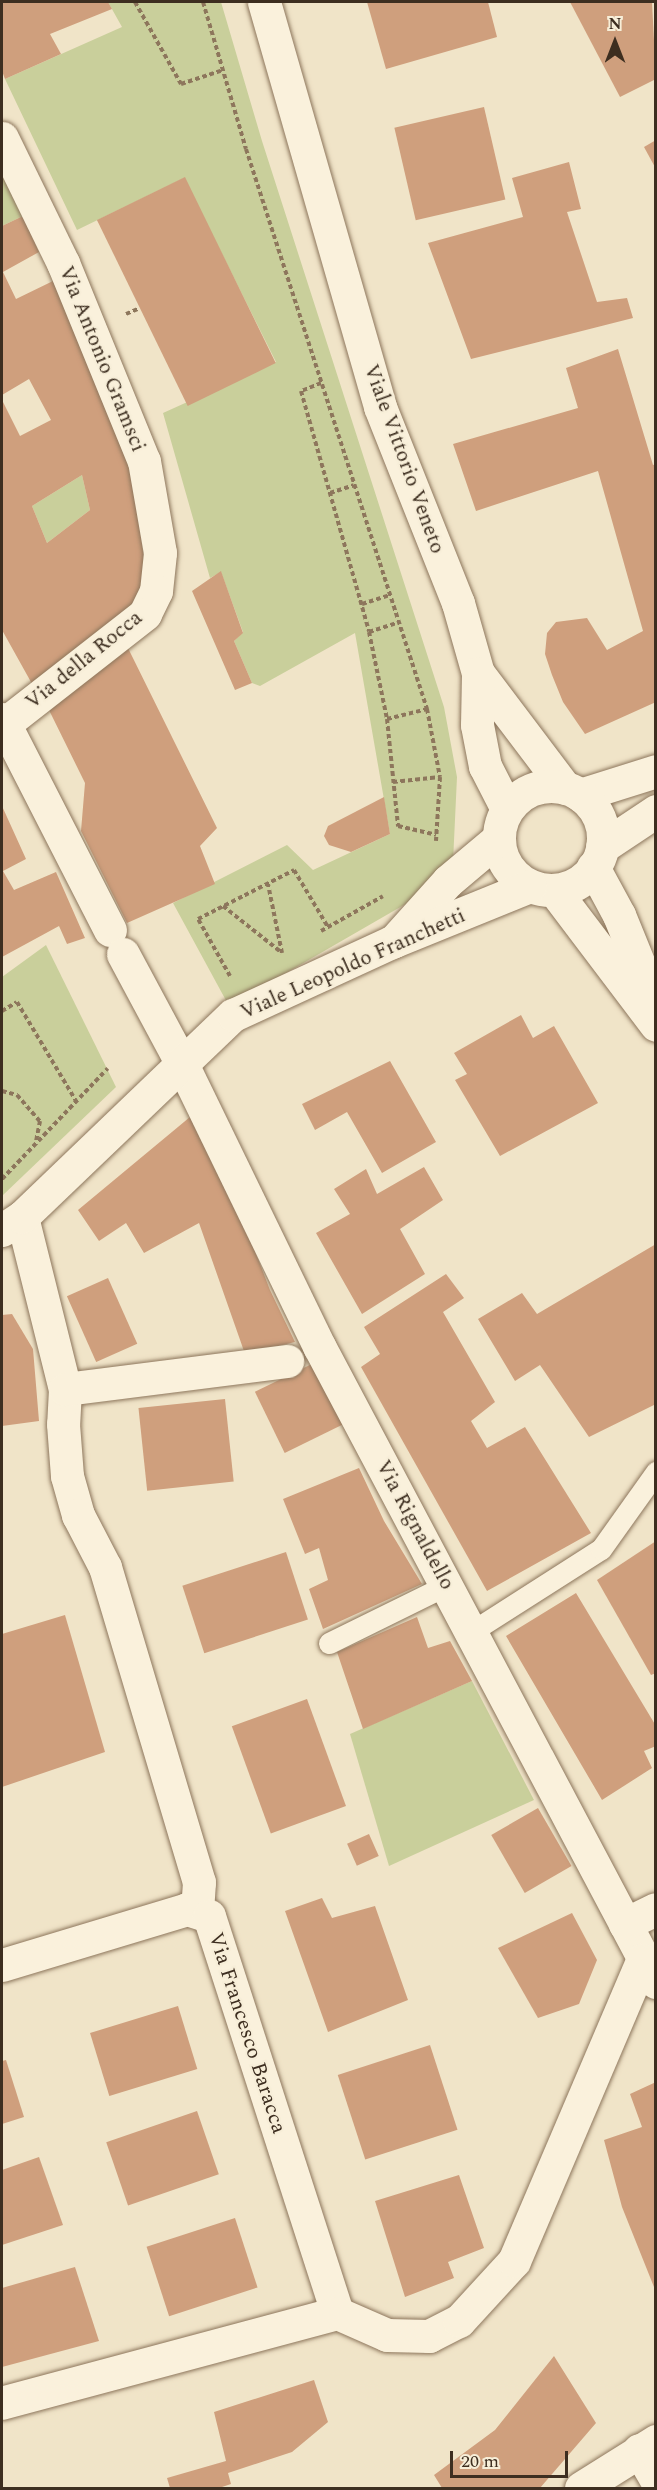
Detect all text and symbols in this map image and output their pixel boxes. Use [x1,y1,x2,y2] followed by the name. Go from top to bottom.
[585,12,645,72] north arrow
[608,12,622,36] text: N
[53,262,151,456] street label: Via Antonio Gramsci
[358,361,450,557] street label: Viale Vittorio Veneto
[20,605,148,715] street label: Via della Rocca
[237,903,469,1025] street label: Viale Leopoldo Franchetti
[370,1456,460,1594] street label: Via Rignaldello
[203,1929,291,2137] street label: Via Francesco Baracca
[453,2439,572,2477] scale bar
[461,2448,499,2475] text: 20 m

